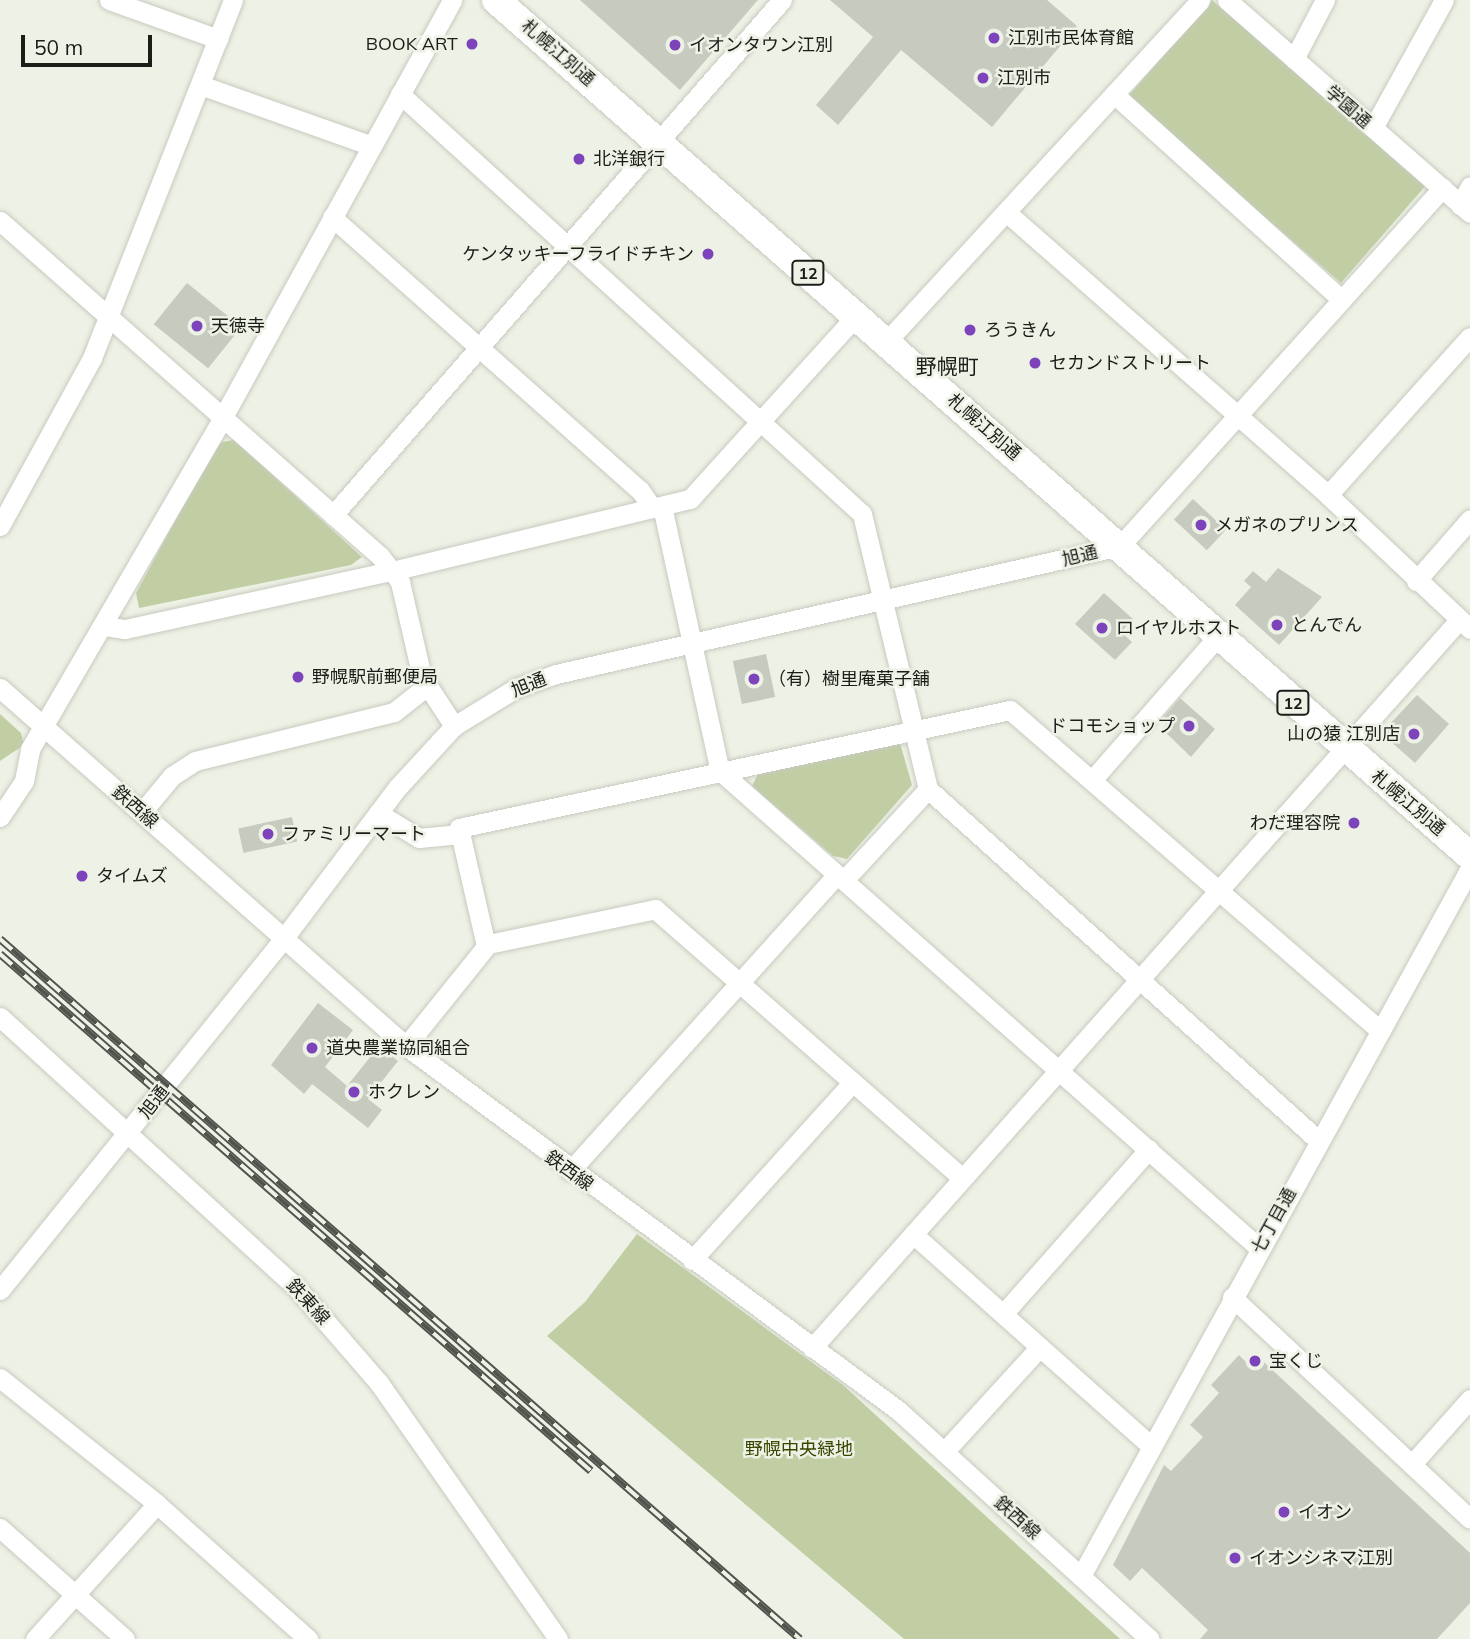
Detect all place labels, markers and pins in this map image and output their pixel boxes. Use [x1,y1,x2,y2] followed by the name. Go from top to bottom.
[1008,27,1134,49] place label: 江別市民体育館
[986,30,1002,46] marker: 江別市民体育館
[366,33,458,55] place label: BOOK ART
[689,34,833,56] place label: イオンタウン江別
[464,36,480,52] marker: BOOK ART
[667,37,683,53] marker: イオンタウン江別
[997,67,1051,89] place label: 江別市
[975,70,991,86] marker: 江別市
[593,148,665,170] place label: 北洋銀行
[571,151,587,167] marker: 北洋銀行
[460,243,694,265] place label: ケンタッキーフライドチキン
[700,246,716,262] marker: ケンタッキーフライドチキン
[211,315,265,337] place label: 天徳寺
[189,318,205,334] marker: 天徳寺
[984,319,1056,341] place label: ろうきん
[962,322,978,338] marker: ろうきん
[1049,352,1211,374] place label: セカンドストリート
[1027,355,1043,371] marker: セカンドストリート
[1215,514,1359,536] place label: メガネのプリンス
[1193,517,1209,533] marker: メガネのプリンス
[1291,614,1363,636] place label: とんでん
[1116,617,1242,639] place label: ロイヤルホスト
[1269,617,1285,633] marker: とんでん
[1094,620,1110,636] marker: ロイヤルホスト
[312,666,438,688] place label: 野幌駅前郵便局
[768,668,930,690] place label: （有）樹里庵菓子舗
[290,669,306,685] marker: 野幌駅前郵便局
[746,671,762,687] marker: （有）樹里庵菓子舗
[1049,715,1175,737] place label: ドコモショップ
[1181,718,1197,734] marker: ドコモショップ
[1287,723,1400,745] place label: 山の猿 江別店
[1406,726,1422,742] marker: 山の猿 江別店
[1250,812,1340,834] place label: わだ理容院
[1346,815,1362,831] marker: わだ理容院
[282,823,426,845] place label: ファミリーマート
[260,826,276,842] marker: ファミリーマート
[96,865,168,887] place label: タイムズ
[74,868,90,884] marker: タイムズ
[326,1037,470,1059] place label: 道央農業協同組合
[304,1040,320,1056] marker: 道央農業協同組合
[368,1081,440,1103] place label: ホクレン
[346,1084,362,1100] marker: ホクレン
[1269,1350,1323,1372] place label: 宝くじ
[1247,1353,1263,1369] marker: 宝くじ
[1298,1501,1352,1523] place label: イオン
[1276,1504,1292,1520] marker: イオン
[1249,1547,1393,1569] place label: イオンシネマ江別
[1227,1550,1243,1566] marker: イオンシネマ江別

